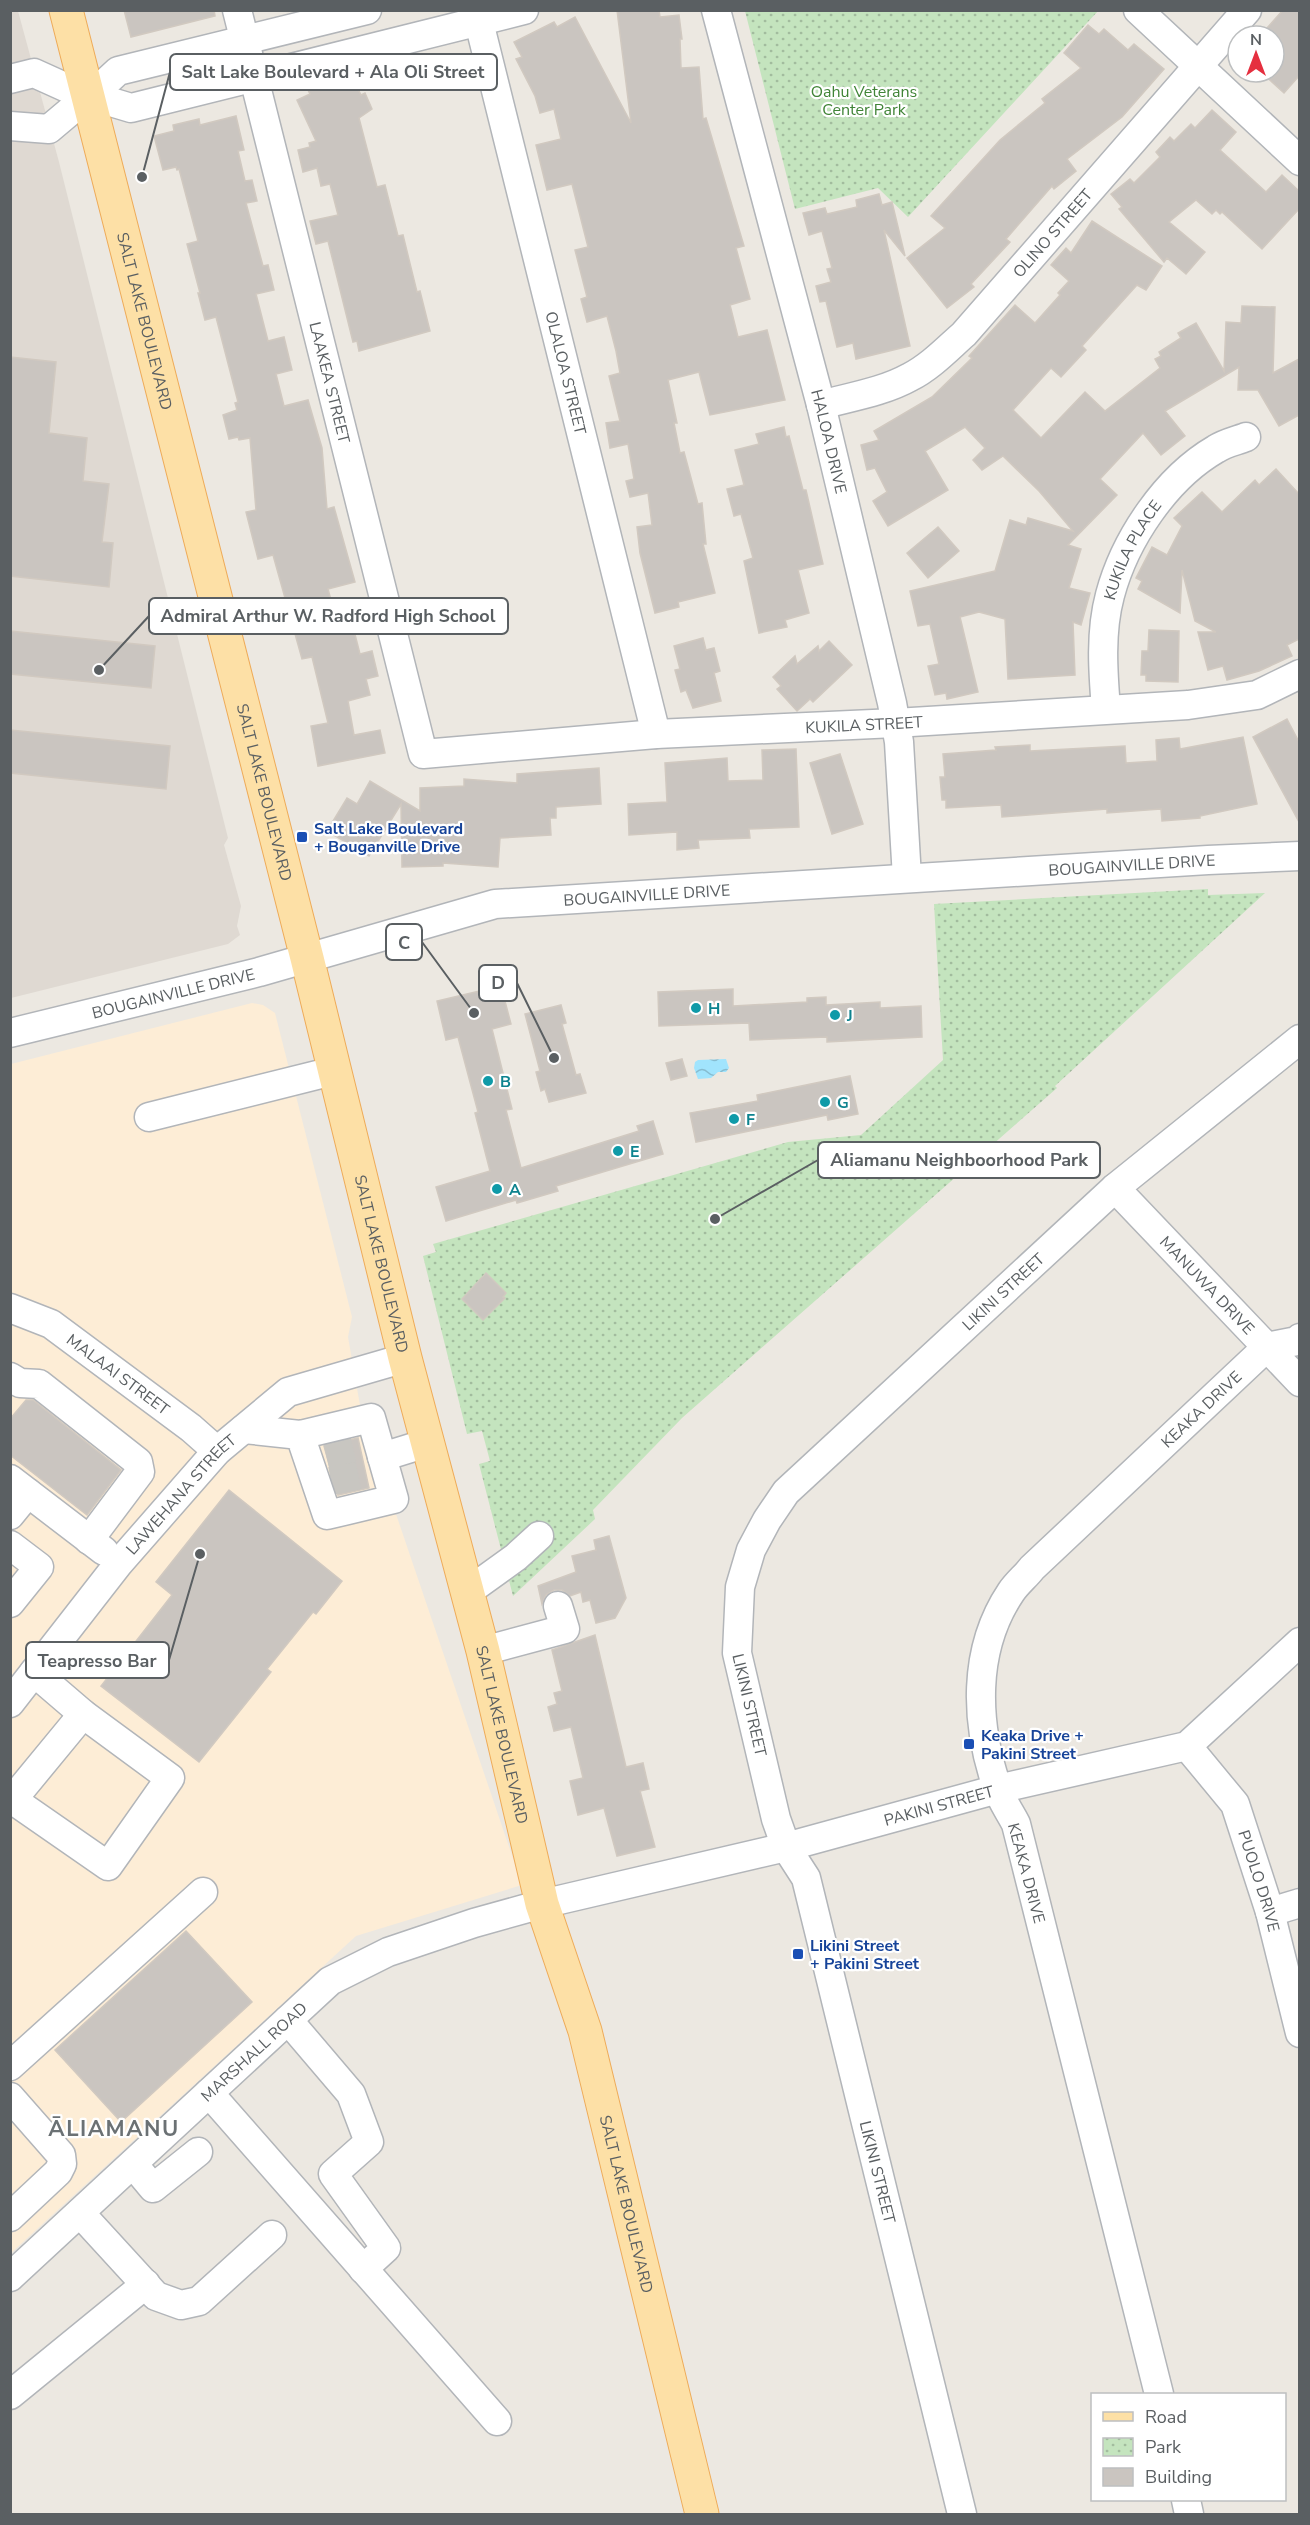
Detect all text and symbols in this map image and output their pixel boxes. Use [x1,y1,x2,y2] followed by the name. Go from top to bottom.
[1226,24,1286,84] north arrow
[1250,29,1262,51] text: N
[170,54,497,90] callout: Salt Lake Boulevard + Ala Oli Street
[182,60,485,84] text: Salt Lake Boulevard + Ala Oli Street
[811,81,917,121] park label: Oahu Veterans Center Park
[1008,184,1098,283] street label: OLINO STREET
[111,230,177,413] street label: SALT LAKE BOULEVARD
[539,309,591,438] street label: OLALOA STREET
[303,320,355,446] street label: LAAKEA STREET
[805,387,852,496] street label: HALOA DRIVE
[1099,496,1167,603] street label: KUKILA PLACE
[149,598,508,634] callout: Admiral Arthur W. Radford High School
[161,604,496,628] text: Admiral Arthur W. Radford High School
[231,701,297,884] street label: SALT LAKE BOULEVARD
[805,711,924,739] street label: KUKILA STREET
[314,818,463,858] place label: Salt Lake Boulevard + Bouganville Drive
[295,830,309,844] marker: Salt Lake Boulevard + Bouganville Drive
[1048,850,1216,882] street label: BOUGAINVILLE DRIVE
[563,880,731,912] street label: BOUGAINVILLE DRIVE
[386,924,422,960] callout: C
[398,931,410,955] text: C
[90,963,257,1025] street label: BOUGAINVILLE DRIVE
[479,965,517,1001] callout: D
[491,971,505,995] text: D
[708,998,720,1020] place label: H
[689,1001,703,1015] marker: H
[846,1005,853,1027] place label: J
[828,1008,842,1022] marker: J
[500,1071,511,1093] place label: B
[481,1074,495,1088] marker: B
[837,1092,849,1114] place label: G
[818,1095,832,1109] marker: G
[746,1109,755,1131] place label: F
[727,1112,741,1126] marker: F
[630,1141,640,1163] place label: E
[818,1142,1100,1178] callout: Aliamanu Neighboorhood Park
[611,1144,625,1158] marker: E
[830,1148,1088,1172] text: Aliamanu Neighboorhood Park
[349,1173,413,1355] street label: SALT LAKE BOULEVARD
[509,1179,521,1201] place label: A
[490,1182,504,1196] marker: A
[1154,1232,1259,1340] street label: MANUWA DRIVE
[958,1248,1050,1336] street label: LIKINI STREET
[62,1329,174,1421] street label: MALAAI STREET
[1157,1366,1247,1453] street label: KEAKA DRIVE
[121,1429,242,1560] street label: LAWEHANA STREET
[26,1642,169,1678] callout: Teapresso Bar
[470,1643,533,1826] street label: SALT LAKE BOULEVARD
[38,1649,156,1673] text: Teapresso Bar
[727,1652,772,1759] street label: LIKINI STREET
[981,1725,1084,1765] place label: Keaka Drive + Pakini Street
[962,1737,976,1751] marker: Keaka Drive + Pakini Street
[882,1781,997,1832] street label: PAKINI STREET
[1002,1821,1050,1926] street label: KEAKA DRIVE
[1232,1827,1285,1934] street label: PUOLO DRIVE
[810,1935,920,1975] place label: Likini Street + Pakini Street
[791,1947,805,1961] marker: Likini Street + Pakini Street
[196,1998,312,2107] street label: MARSHALL ROAD
[594,2113,658,2295] street label: SALT LAKE BOULEVARD
[48,2114,180,2144] district label: ĀLIAMANU
[854,2119,900,2226] street label: LIKINI STREET
[1091,2393,1286,2501] legend
[1145,2405,1187,2429] text: Road
[1145,2435,1182,2459] text: Park
[1145,2465,1212,2489] text: Building

